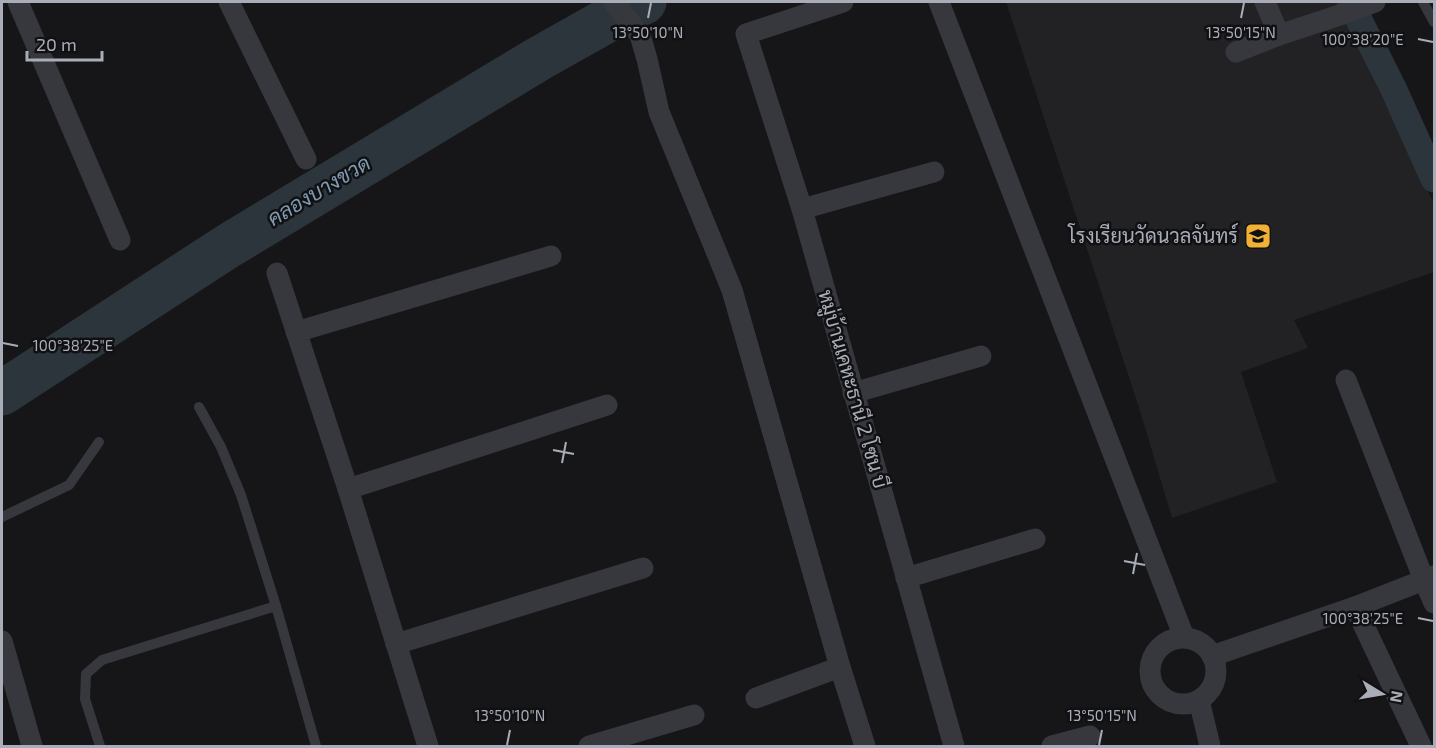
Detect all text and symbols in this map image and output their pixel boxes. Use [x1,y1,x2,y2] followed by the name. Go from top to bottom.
[613,23,683,41] text: 13°50'10"N
[1206,23,1276,41] text: 13°50'15"N
[27,24,102,62] scale bar
[1322,30,1404,48] text: 100°38'20"E
[36,33,77,55] text: 20 m
[262,149,374,230] water label: คลองบางขวด
[1243,221,1273,251] school or university icon: โรงเรียนวัดนวลจันทร์
[1067,222,1238,247] place label: โรงเรียนวัดนวลจันทร์
[810,287,894,492] street label: หมู่บ้านเคหะธานี 2 โซน บี
[33,336,113,354] text: 100°38'25"E
[1323,609,1403,627] text: 100°38'25"E
[1352,664,1412,724] north arrow
[1387,689,1408,704] text: N
[475,706,545,724] text: 13°50'10"N
[1067,706,1137,724] text: 13°50'15"N

